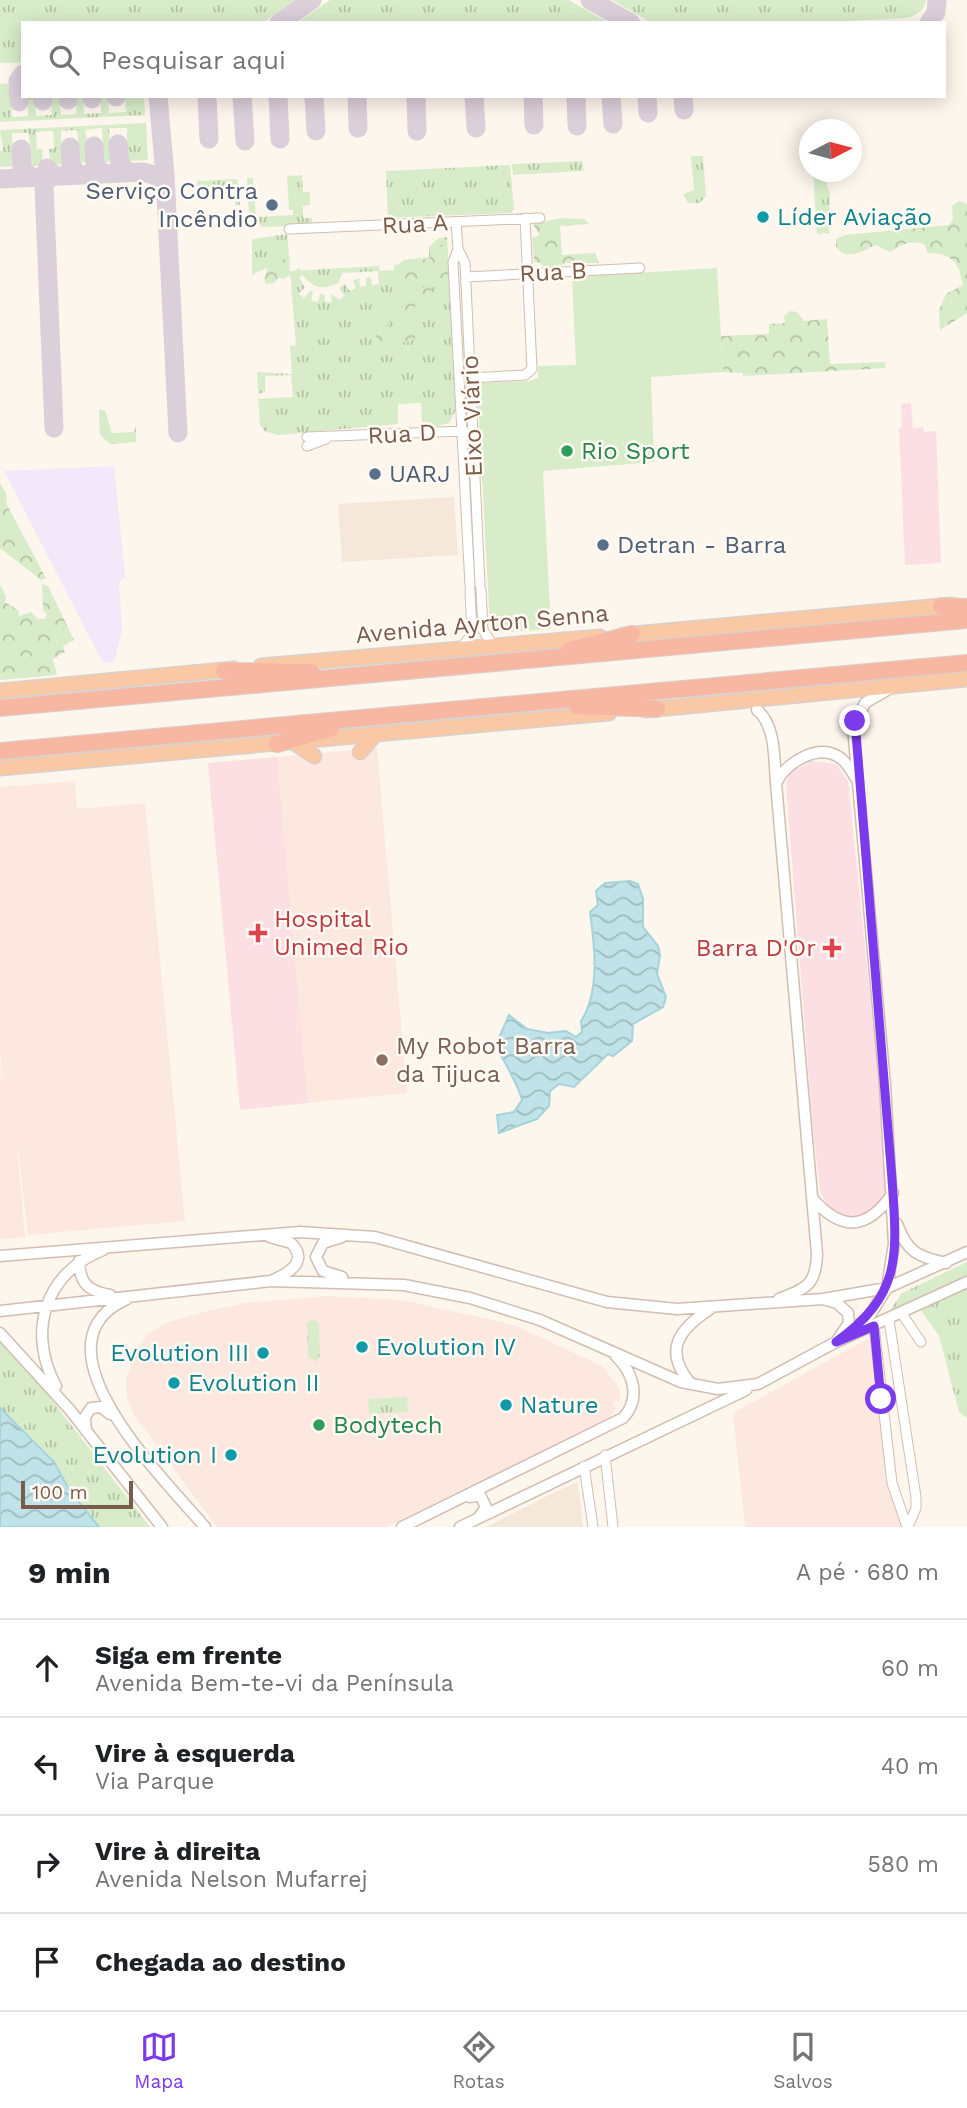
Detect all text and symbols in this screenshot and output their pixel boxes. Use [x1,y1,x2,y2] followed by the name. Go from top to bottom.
[21,21,946,98] search box
[45,41,83,79] icon: search
[101,45,286,75] text: Pesquisar aqui
[799,119,862,182] north arrow
[85,177,258,233] place label: Serviço Contra Incêndio
[264,197,280,213] marker: Serviço Contra Incêndio
[777,203,932,231] place label: Líder Aviação
[381,208,449,240] street label: Rua A
[755,209,771,225] marker: Líder Aviação
[519,256,587,288] street label: Rua B
[456,355,488,477] street label: Eixo Viário
[367,418,437,450] street label: Rua D
[581,437,690,465] place label: Rio Sport
[559,443,575,459] marker: Rio Sport
[389,460,451,488] place label: UARJ
[367,466,383,482] marker: UARJ
[617,531,786,559] place label: Detran - Barra
[595,537,611,553] marker: Detran - Barra
[354,599,610,649] street label: Avenida Ayrton Senna
[839,705,870,736] route end
[274,905,409,961] place label: Hospital Unimed Rio
[248,923,268,943] marker: Hospital Unimed Rio
[696,934,816,962] place label: Barra D'Or
[822,938,842,958] marker: Barra D'Or
[396,1032,576,1088] place label: My Robot Barra da Tijuca
[374,1052,390,1068] marker: My Robot Barra da Tijuca
[376,1333,516,1361] place label: Evolution IV
[110,1339,249,1367] place label: Evolution III
[354,1339,370,1355] marker: Evolution IV
[255,1345,271,1361] marker: Evolution III
[188,1369,320,1397] place label: Evolution II
[166,1375,182,1391] marker: Evolution II
[865,1383,896,1414] route start
[520,1391,599,1419] place label: Nature
[498,1397,514,1413] marker: Nature
[333,1411,443,1439] place label: Bodytech
[311,1417,327,1433] marker: Bodytech
[92,1441,217,1469] place label: Evolution I
[223,1447,239,1463] marker: Evolution I
[21,1478,133,1510] scale bar
[32,1481,88,1504] text: 100 m
[28,1555,111,1590] text: 9 min
[796,1559,939,1586] text: A pé · 680 m
[95,1640,282,1670] text: Siga em frente
[28,1649,66,1687] icon: ahead
[881,1655,939,1682] text: 60 m
[95,1670,454,1697] text: Avenida Bem-te-vi da Península
[95,1738,295,1768] text: Vire à esquerda
[28,1747,66,1785] icon: left
[881,1753,939,1780] text: 40 m
[95,1768,214,1795] text: Via Parque
[95,1836,260,1866] text: Vire à direita
[28,1845,66,1883] icon: right
[867,1851,939,1878] text: 580 m
[95,1866,368,1893] text: Avenida Nelson Mufarrej
[28,1943,66,1981] icon: arrive
[95,1947,346,1977] text: Chegada ao destino
[134,2028,184,2093] tab: Mapa
[452,2028,505,2093] tab: Rotas
[773,2028,833,2093] tab: Salvos

